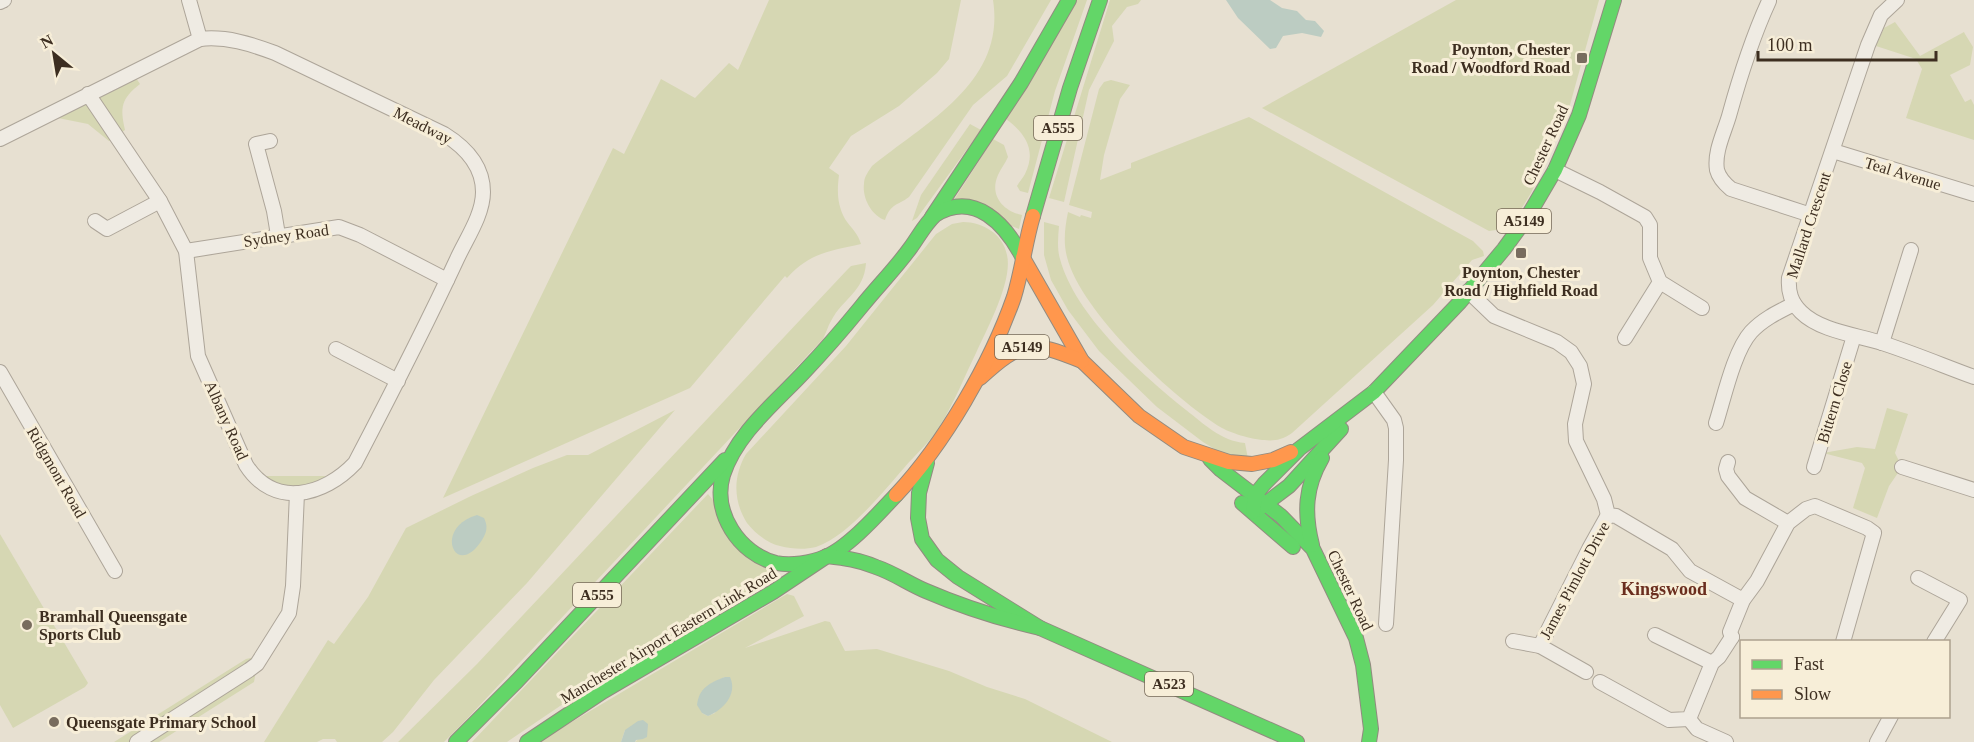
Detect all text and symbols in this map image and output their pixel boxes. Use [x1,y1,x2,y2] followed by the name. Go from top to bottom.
[24,24,84,84] north arrow
[1758,24,1936,62] scale bar
[37,31,56,52] text: N
[1767,35,1813,55] text: 100 m
[1412,41,1570,76] place label: Poynton, Chester Road / Woodford Road
[1575,51,1589,65] marker: Poynton, Chester Road / Woodford Road
[1519,102,1571,188] street label: Chester Road
[390,104,455,148] street label: Meadway
[1034,116,1082,140] road number: A555
[1863,154,1943,193] street label: Teal Avenue
[1783,169,1834,280] street label: Mallard Crescent
[1497,209,1551,233] road number: A5149
[242,221,330,251] street label: Sydney Road
[1514,246,1528,260] marker: Poynton, Chester Road / Highfield Road
[1444,264,1598,300] place label: Poynton, Chester Road / Highfield Road
[995,335,1049,359] road number: A5149
[1814,359,1855,445] street label: Bittern Close
[201,378,252,463] street label: Albany Road
[23,424,89,521] street label: Ridgmont Road
[1536,519,1613,642] street label: James Pimlott Drive
[1325,547,1377,633] street label: Chester Road
[557,564,780,708] street label: Manchester Airport Eastern Link Road
[1621,579,1707,599] district label: Kingswood
[573,583,621,607] road number: A555
[39,608,187,644] place label: Bramhall Queensgate Sports Club
[20,618,34,632] marker: Bramhall Queensgate Sports Club
[1740,640,1950,718] legend
[1794,654,1824,674] text: Fast
[1145,672,1193,696] road number: A523
[1794,684,1831,704] text: Slow
[66,714,257,732] place label: Queensgate Primary School
[47,715,61,729] marker: Queensgate Primary School

